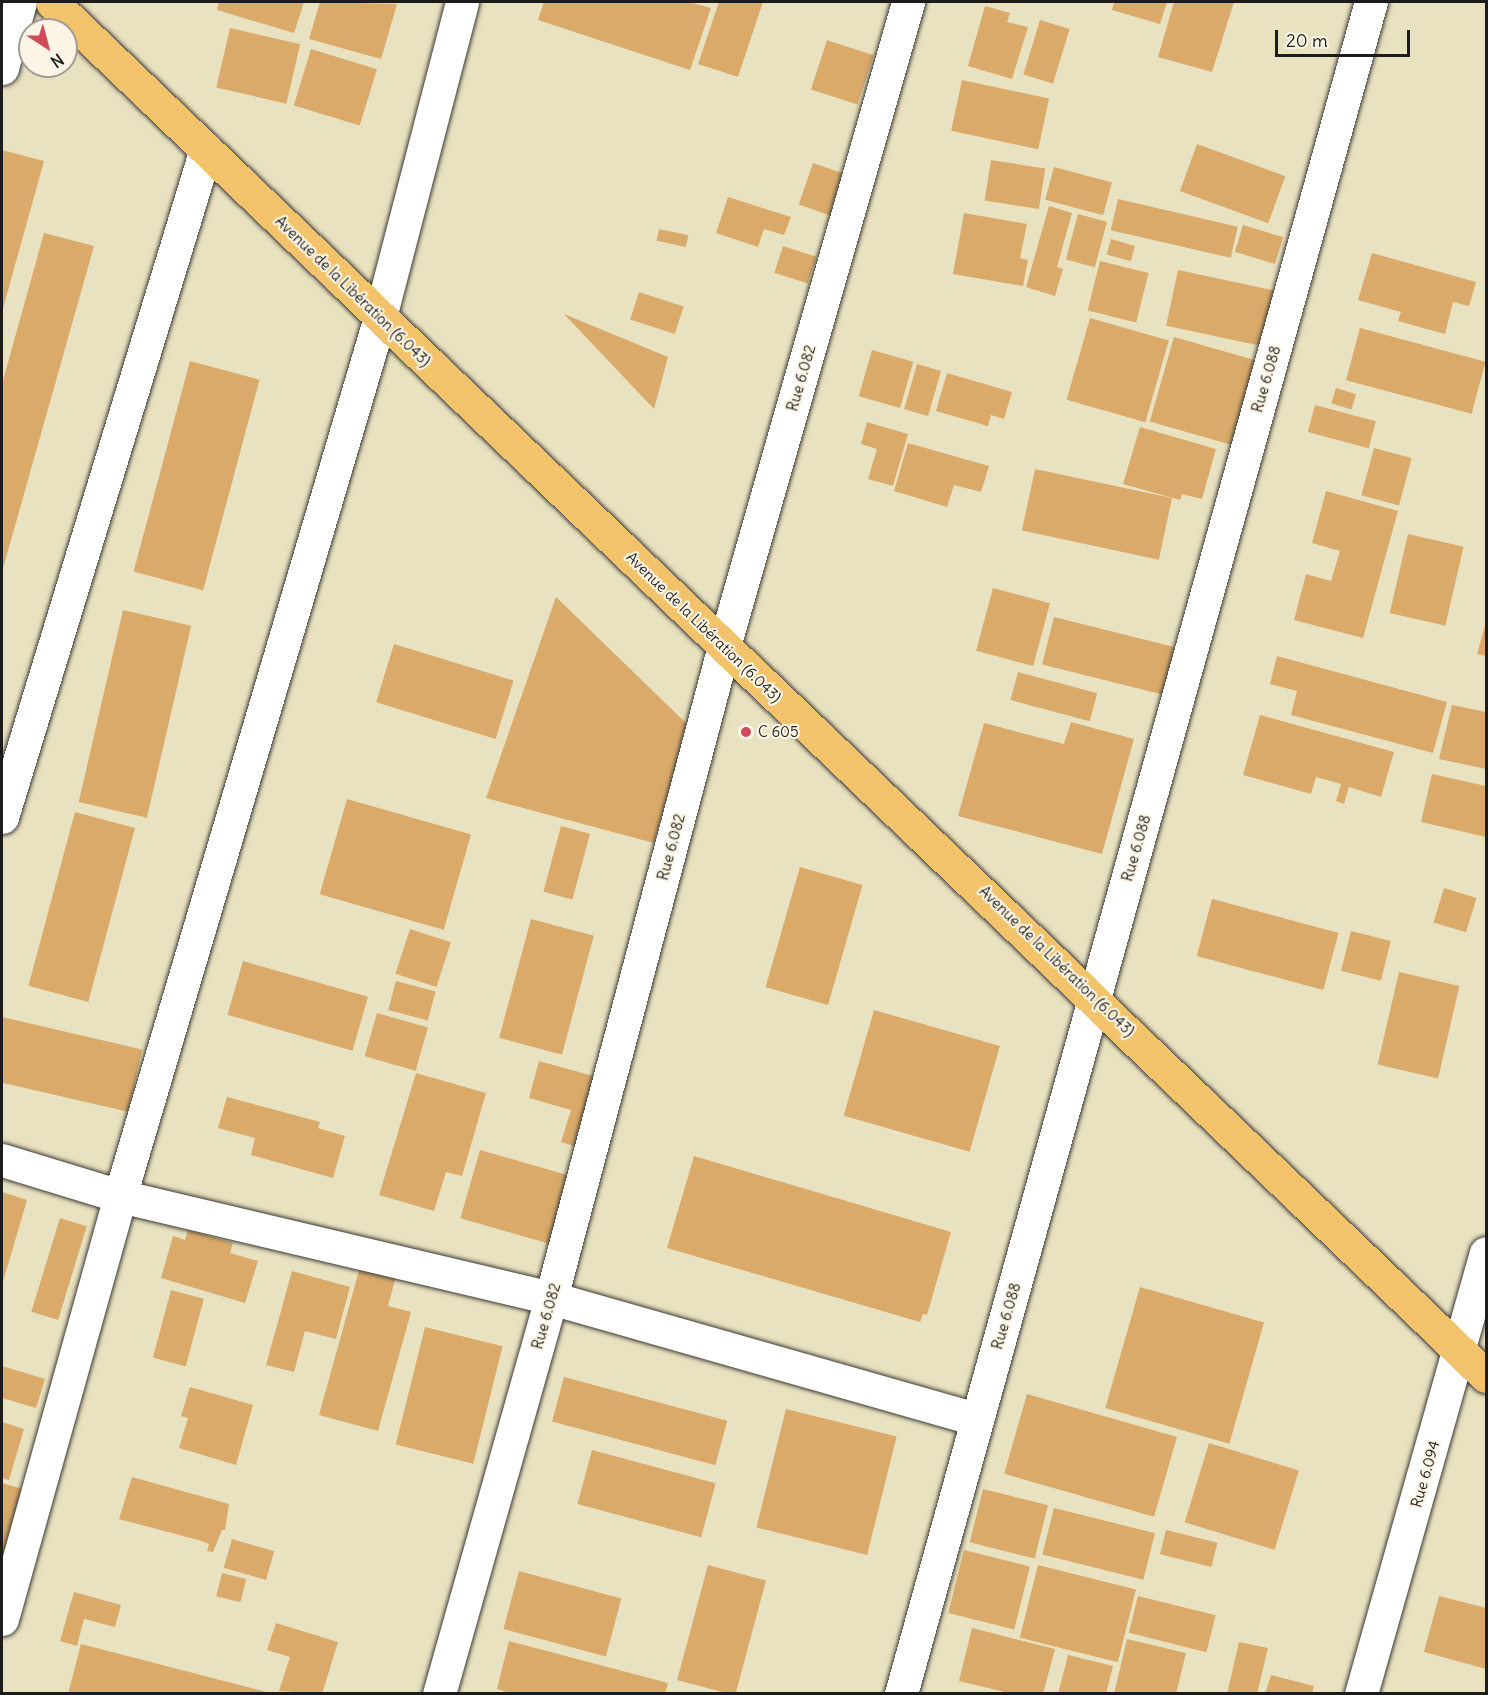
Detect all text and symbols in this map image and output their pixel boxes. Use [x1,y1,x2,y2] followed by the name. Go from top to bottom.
[18,18,78,78] north arrow
[1278,18,1413,56] scale bar
[1286,29,1328,52] text: 20 m
[47,50,68,72] text: N
[272,212,434,370] street label: Avenue de la Libération (6.043)
[783,343,819,413] street label: Rue 6.082
[1248,343,1284,415] street label: Rue 6.088
[623,548,785,706] street label: Avenue de la Libération (6.043)
[758,723,799,741] place label: C 605
[739,725,753,739] marker: C 605
[653,812,689,882] street label: Rue 6.082
[1118,812,1154,884] street label: Rue 6.088
[976,882,1138,1040] street label: Avenue de la Libération (6.043)
[988,1280,1024,1352] street label: Rue 6.088
[528,1281,564,1351] street label: Rue 6.082
[1407,1438,1443,1510] street label: Rue 6.094

